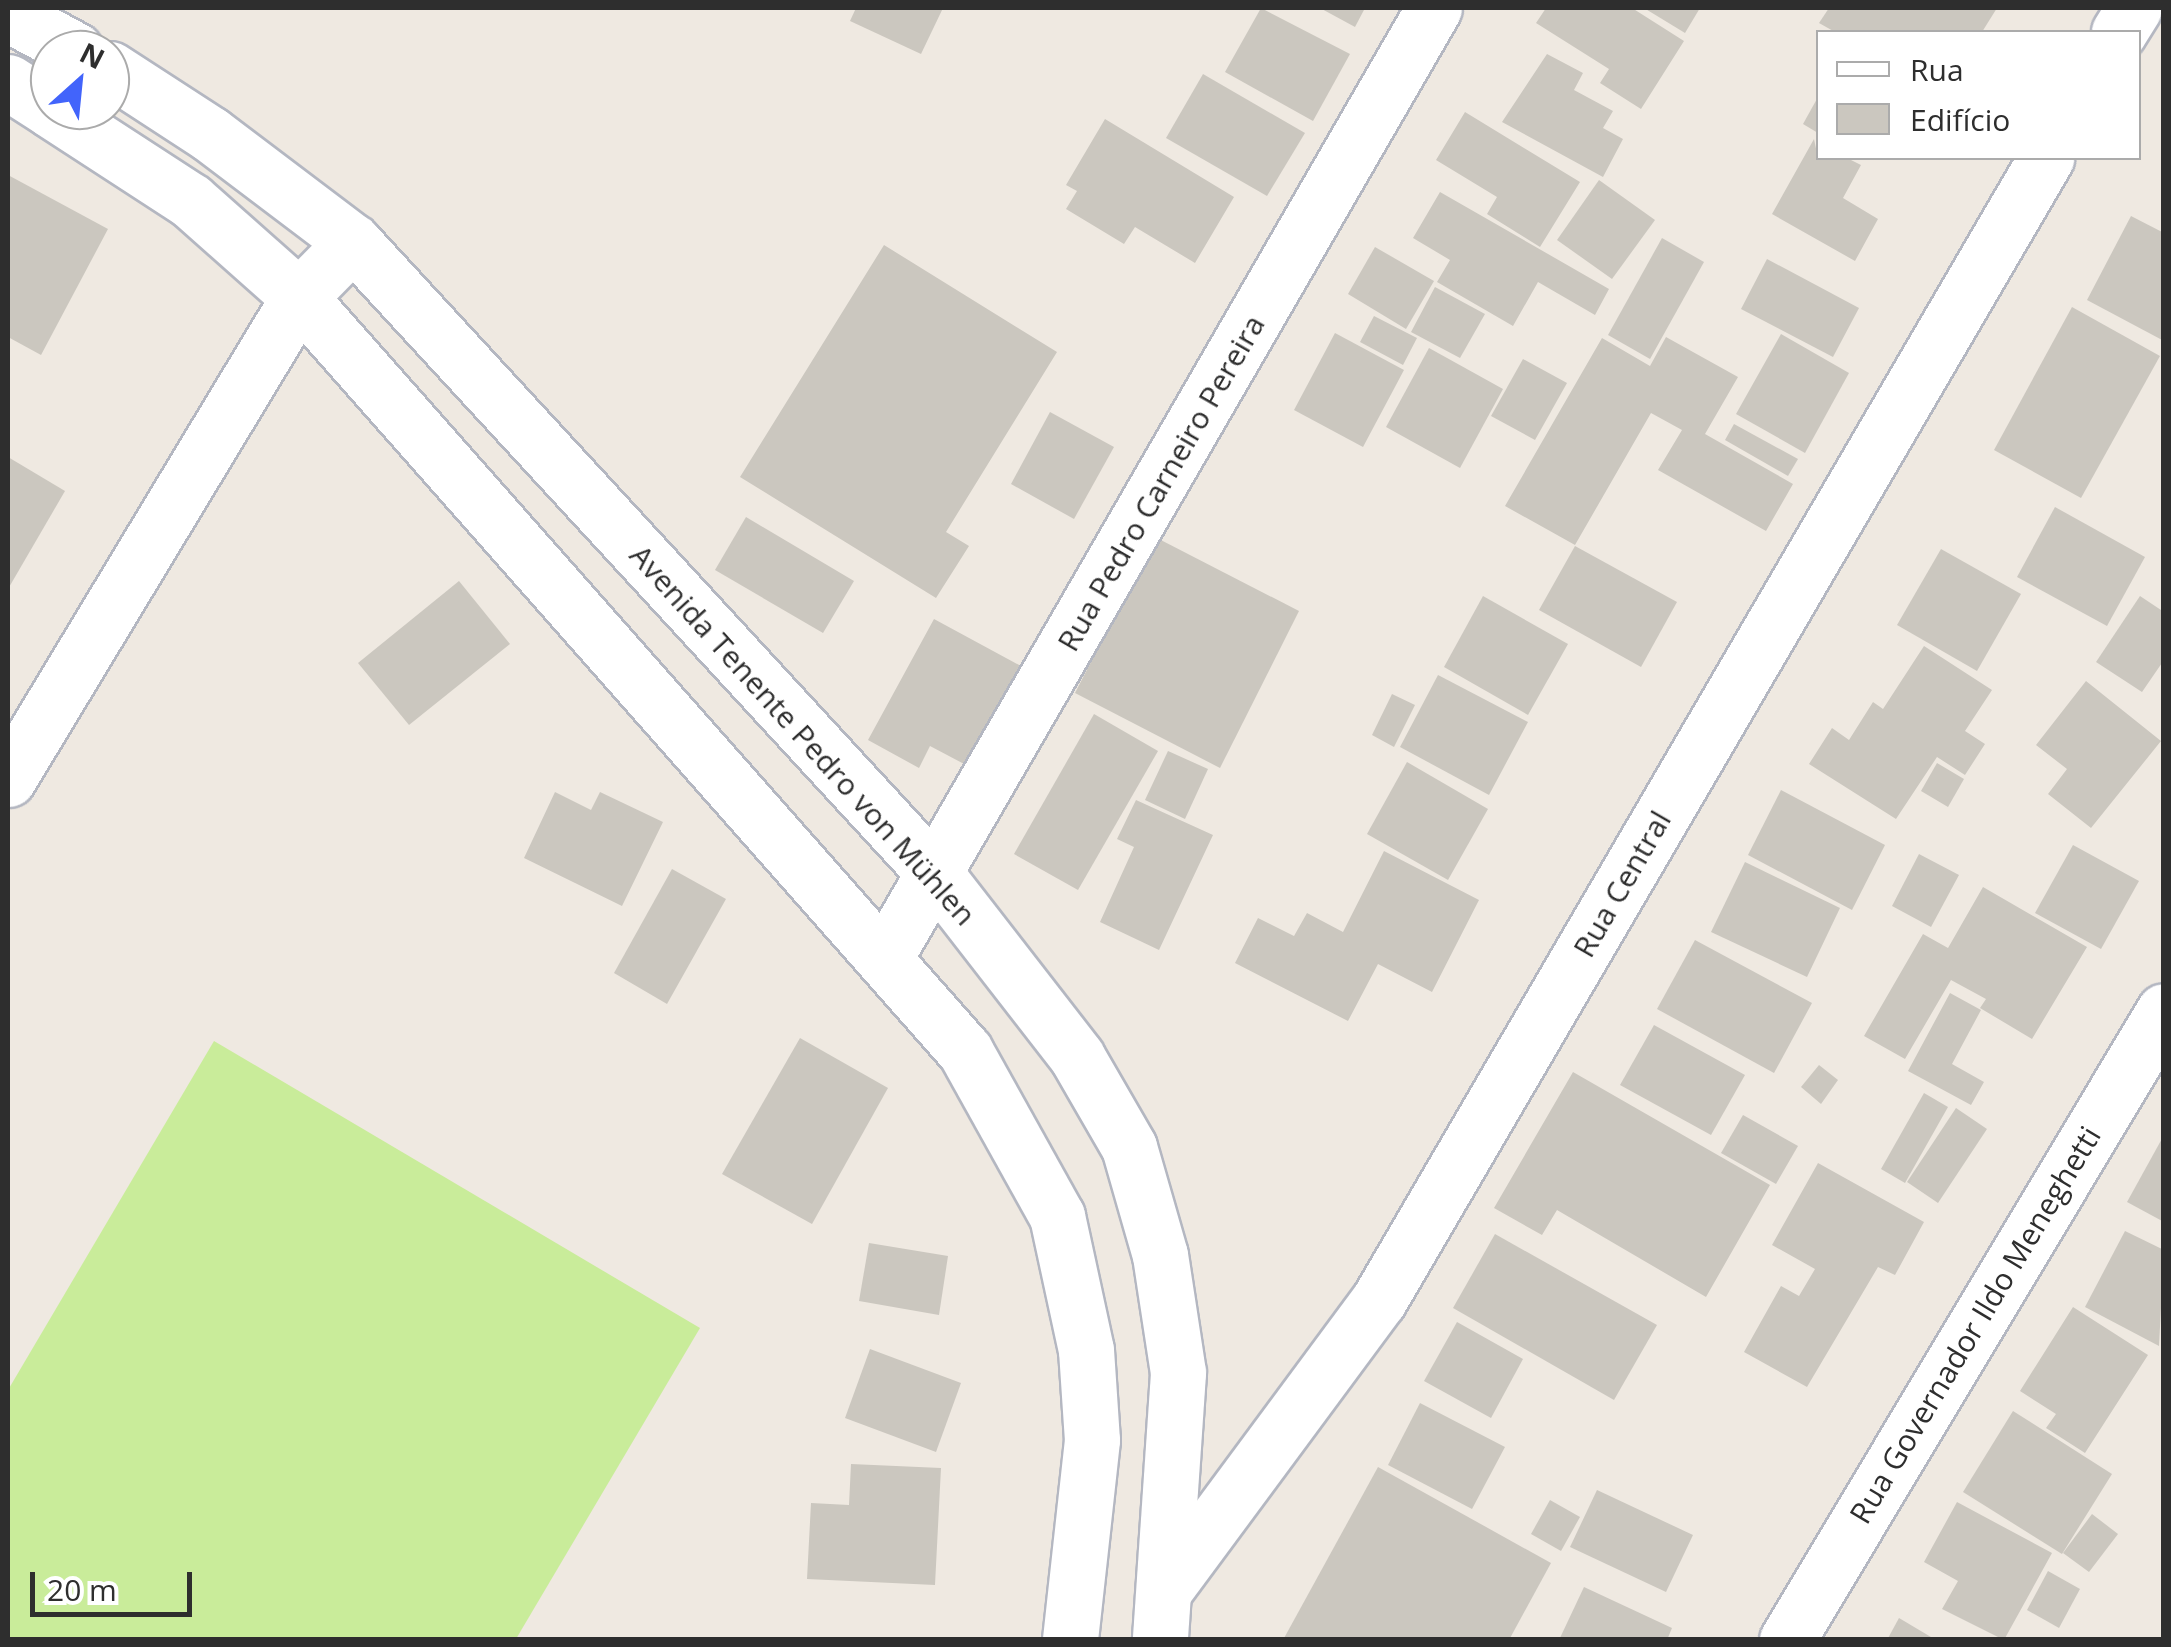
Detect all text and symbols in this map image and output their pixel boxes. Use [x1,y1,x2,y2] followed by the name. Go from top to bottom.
[30,30,130,130] north arrow
[1816,30,2141,160] legend
[74,33,111,77] text: N
[1910,49,1964,90] text: Rua
[1910,99,2010,140] text: Edifício
[1050,309,1272,657] street label: Rua Pedro Carneiro Pereira
[623,538,983,932] street label: Avenida Tenente Pedro von Mühlen
[1566,805,1678,963] street label: Rua Central
[1842,1120,2108,1530] street label: Rua Governador Ildo Meneghetti
[35,1552,198,1614] scale bar
[47,1569,117,1610] text: 20 m

